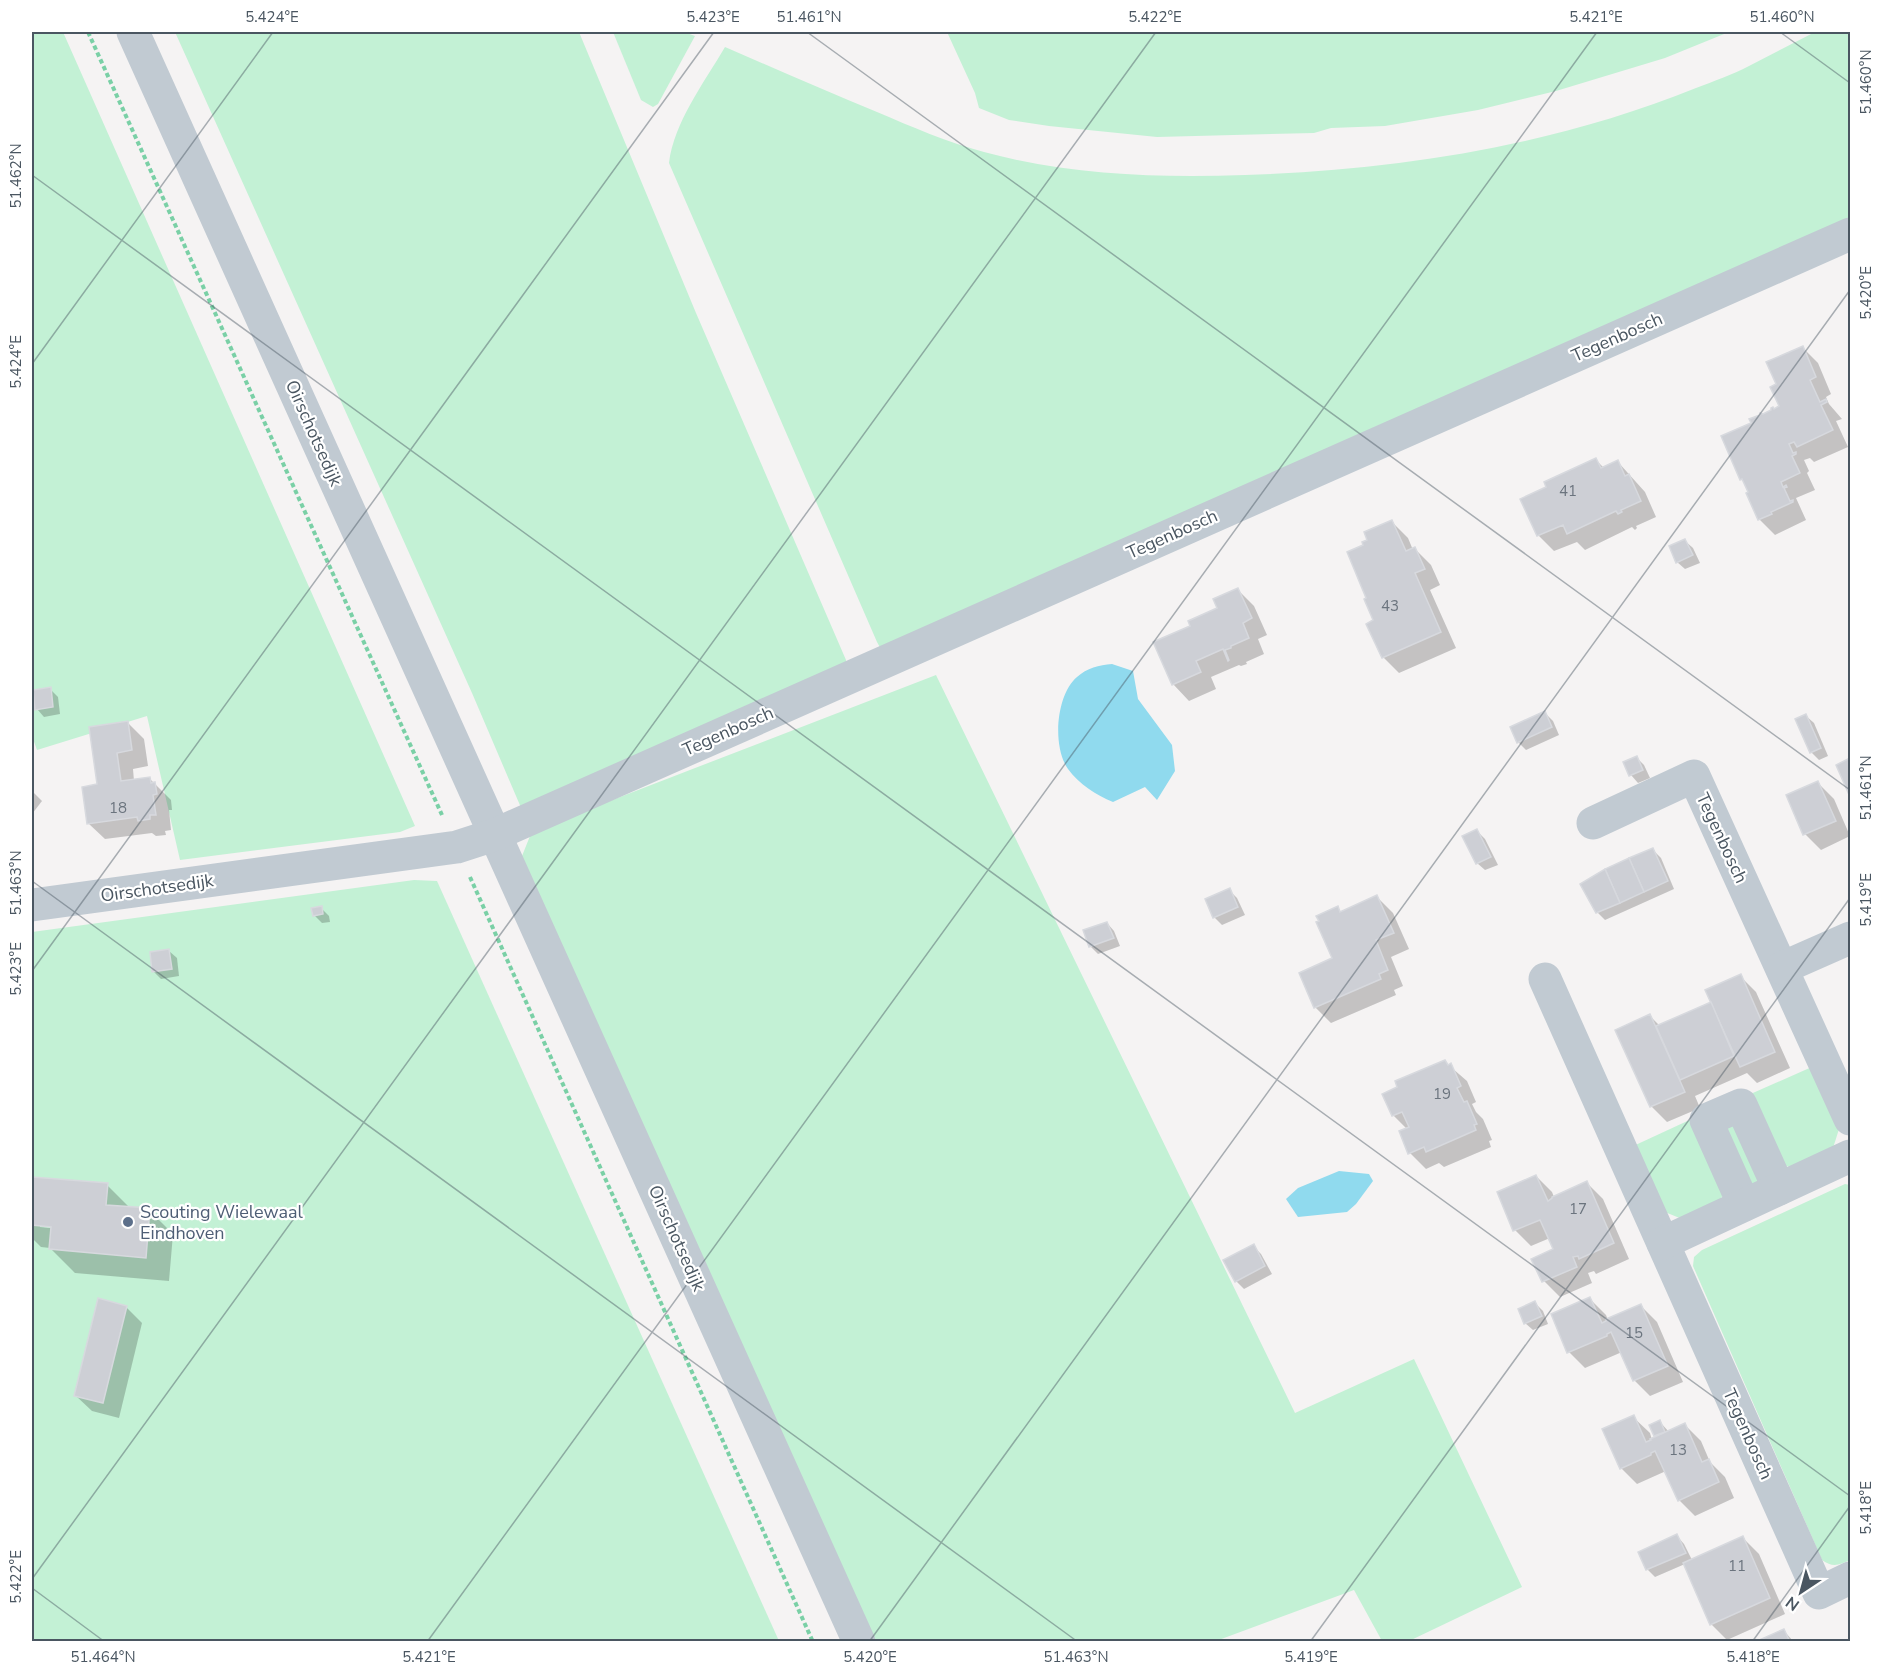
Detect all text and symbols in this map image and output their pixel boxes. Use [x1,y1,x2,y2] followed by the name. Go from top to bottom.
[245,7,299,27] text: 5.424°E
[686,7,740,27] text: 5.423°E
[776,7,842,27] text: 51.461°N
[1128,7,1182,27] text: 5.422°E
[1569,7,1623,27] text: 5.421°E
[1749,7,1815,27] text: 51.460°N
[1856,49,1876,115] text: 51.460°N
[6,143,26,209] text: 51.462°N
[1856,266,1876,320] text: 5.420°E
[1568,306,1666,368] street label: Tegenbosch
[6,335,26,389] text: 5.424°E
[280,376,349,491] street label: Oirschotsedijk
[1559,481,1577,501] house number: 41
[1123,503,1221,565] street label: Tegenbosch
[1381,596,1399,616] house number: 43
[679,700,777,762] street label: Tegenbosch
[1856,755,1876,821] text: 51.461°N
[1691,789,1753,887] street label: Tegenbosch
[109,798,127,818] house number: 18
[6,850,26,916] text: 51.463°N
[99,868,216,908] street label: Oirschotsedijk
[1856,873,1876,927] text: 5.419°E
[6,942,26,996] text: 5.423°E
[1433,1084,1451,1104] house number: 19
[643,1181,712,1296] street label: Oirschotsedijk
[1569,1199,1587,1219] house number: 17
[140,1200,304,1245] place label: Scouting Wielewaal Eindhoven
[121,1215,135,1229] marker: Scouting Wielewaal Eindhoven
[1625,1323,1643,1343] house number: 15
[1717,1385,1779,1483] street label: Tegenbosch
[1669,1440,1687,1460] house number: 13
[1856,1481,1876,1535] text: 5.418°E
[6,1550,26,1604] text: 5.422°E
[1728,1556,1746,1576] house number: 11
[1771,1562,1831,1622] north arrow
[1781,1591,1804,1616] text: N
[70,1647,136,1667] text: 51.464°N
[402,1647,456,1667] text: 5.421°E
[843,1647,897,1667] text: 5.420°E
[1043,1647,1109,1667] text: 51.463°N
[1284,1647,1338,1667] text: 5.419°E
[1726,1647,1780,1667] text: 5.418°E

